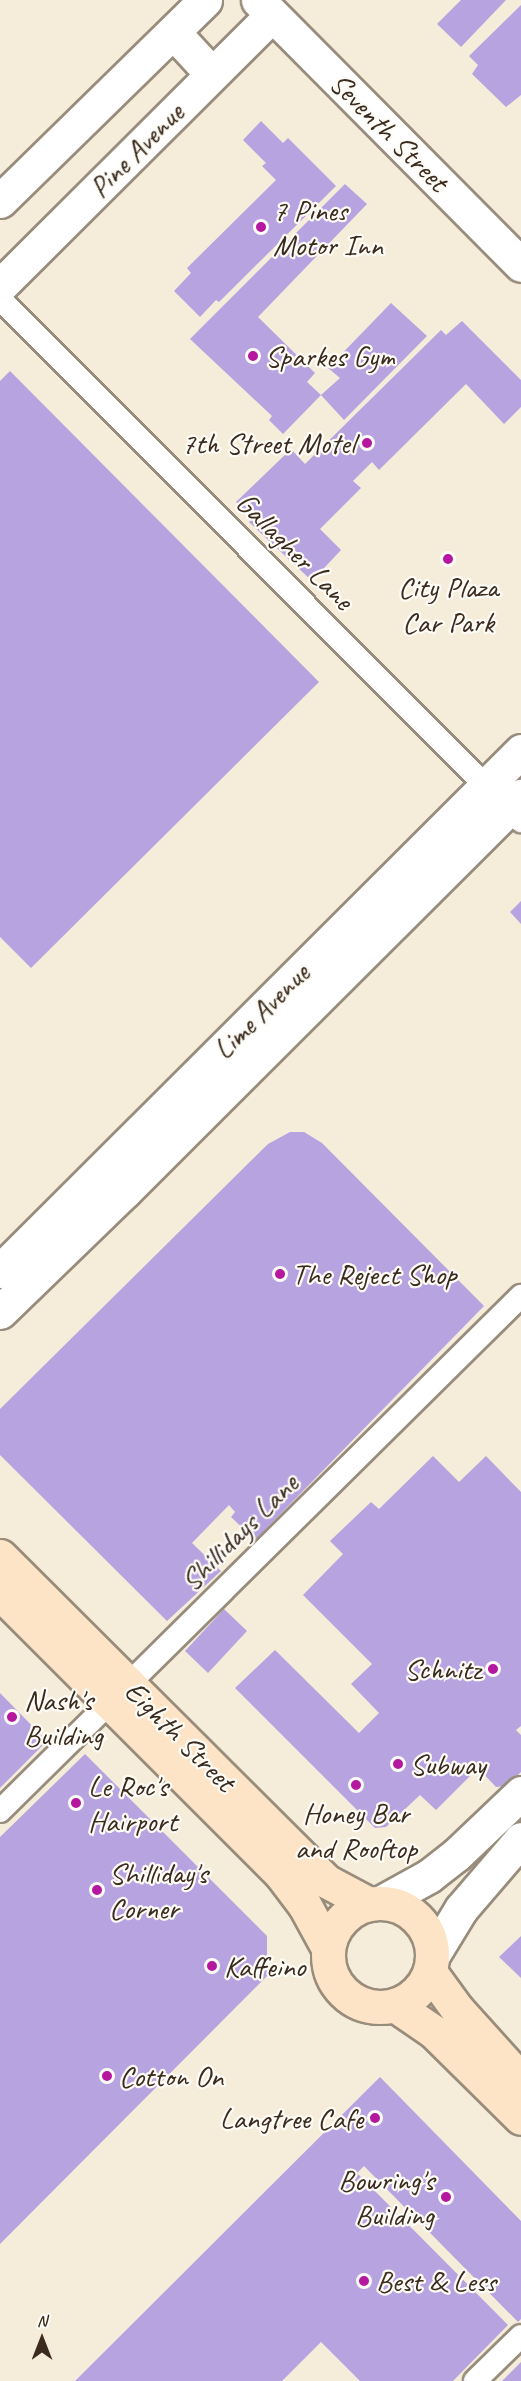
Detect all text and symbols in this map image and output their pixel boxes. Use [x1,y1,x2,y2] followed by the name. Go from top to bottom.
[322,65,456,199] street label: Seventh Street
[81,95,191,205] street label: Pine Avenue
[273,192,382,262] place label: 7 Pines Motor Inn
[254,220,268,234] marker: 7 Pines Motor Inn
[265,338,396,374] place label: Sparkes Gym
[246,349,260,363] marker: Sparkes Gym
[181,425,355,461] place label: 7th Street Motel
[360,436,374,450] marker: 7th Street Motel
[229,485,361,617] street label: Gallagher Lane
[441,552,455,566] marker: City Plaza Car Park
[397,569,499,640] place label: City Plaza Car Park
[205,955,317,1067] street label: Lime Avenue
[292,1256,457,1292] place label: The Reject Shop
[273,1267,287,1281] marker: The Reject Shop
[173,1466,305,1598] street label: Shillidays Lane
[404,1651,481,1687] place label: Schnitz
[486,1662,500,1676] marker: Schnitz
[117,1673,243,1799] street label: Eighth Street
[24,1682,103,1752] place label: Nash's Building
[5,1710,19,1724] marker: Nash's Building
[410,1746,486,1782] place label: Subway
[391,1757,405,1771] marker: Subway
[88,1768,177,1838] place label: Le Roc's Hairport
[349,1778,363,1792] marker: Honey Bar and Rooftop
[295,1795,417,1866] place label: Honey Bar and Rooftop
[69,1796,83,1810] marker: Le Roc's Hairport
[109,1855,208,1926] place label: Shilliday's Corner
[90,1883,104,1897] marker: Shilliday's Corner
[224,1948,305,1984] place label: Kaffeino
[205,1959,219,1973] marker: Kaffeino
[119,2058,223,2094] place label: Cotton On
[100,2069,114,2083] marker: Cotton On
[220,2100,363,2136] place label: Langtree Cafe
[368,2111,382,2125] marker: Langtree Cafe
[338,2162,434,2232] place label: Bowring's Building
[439,2190,453,2204] marker: Bowring's Building
[376,2263,496,2299] place label: Best & Less
[357,2274,371,2288] marker: Best & Less
[12,2309,72,2369] north arrow
[37,2311,47,2331] text: N

